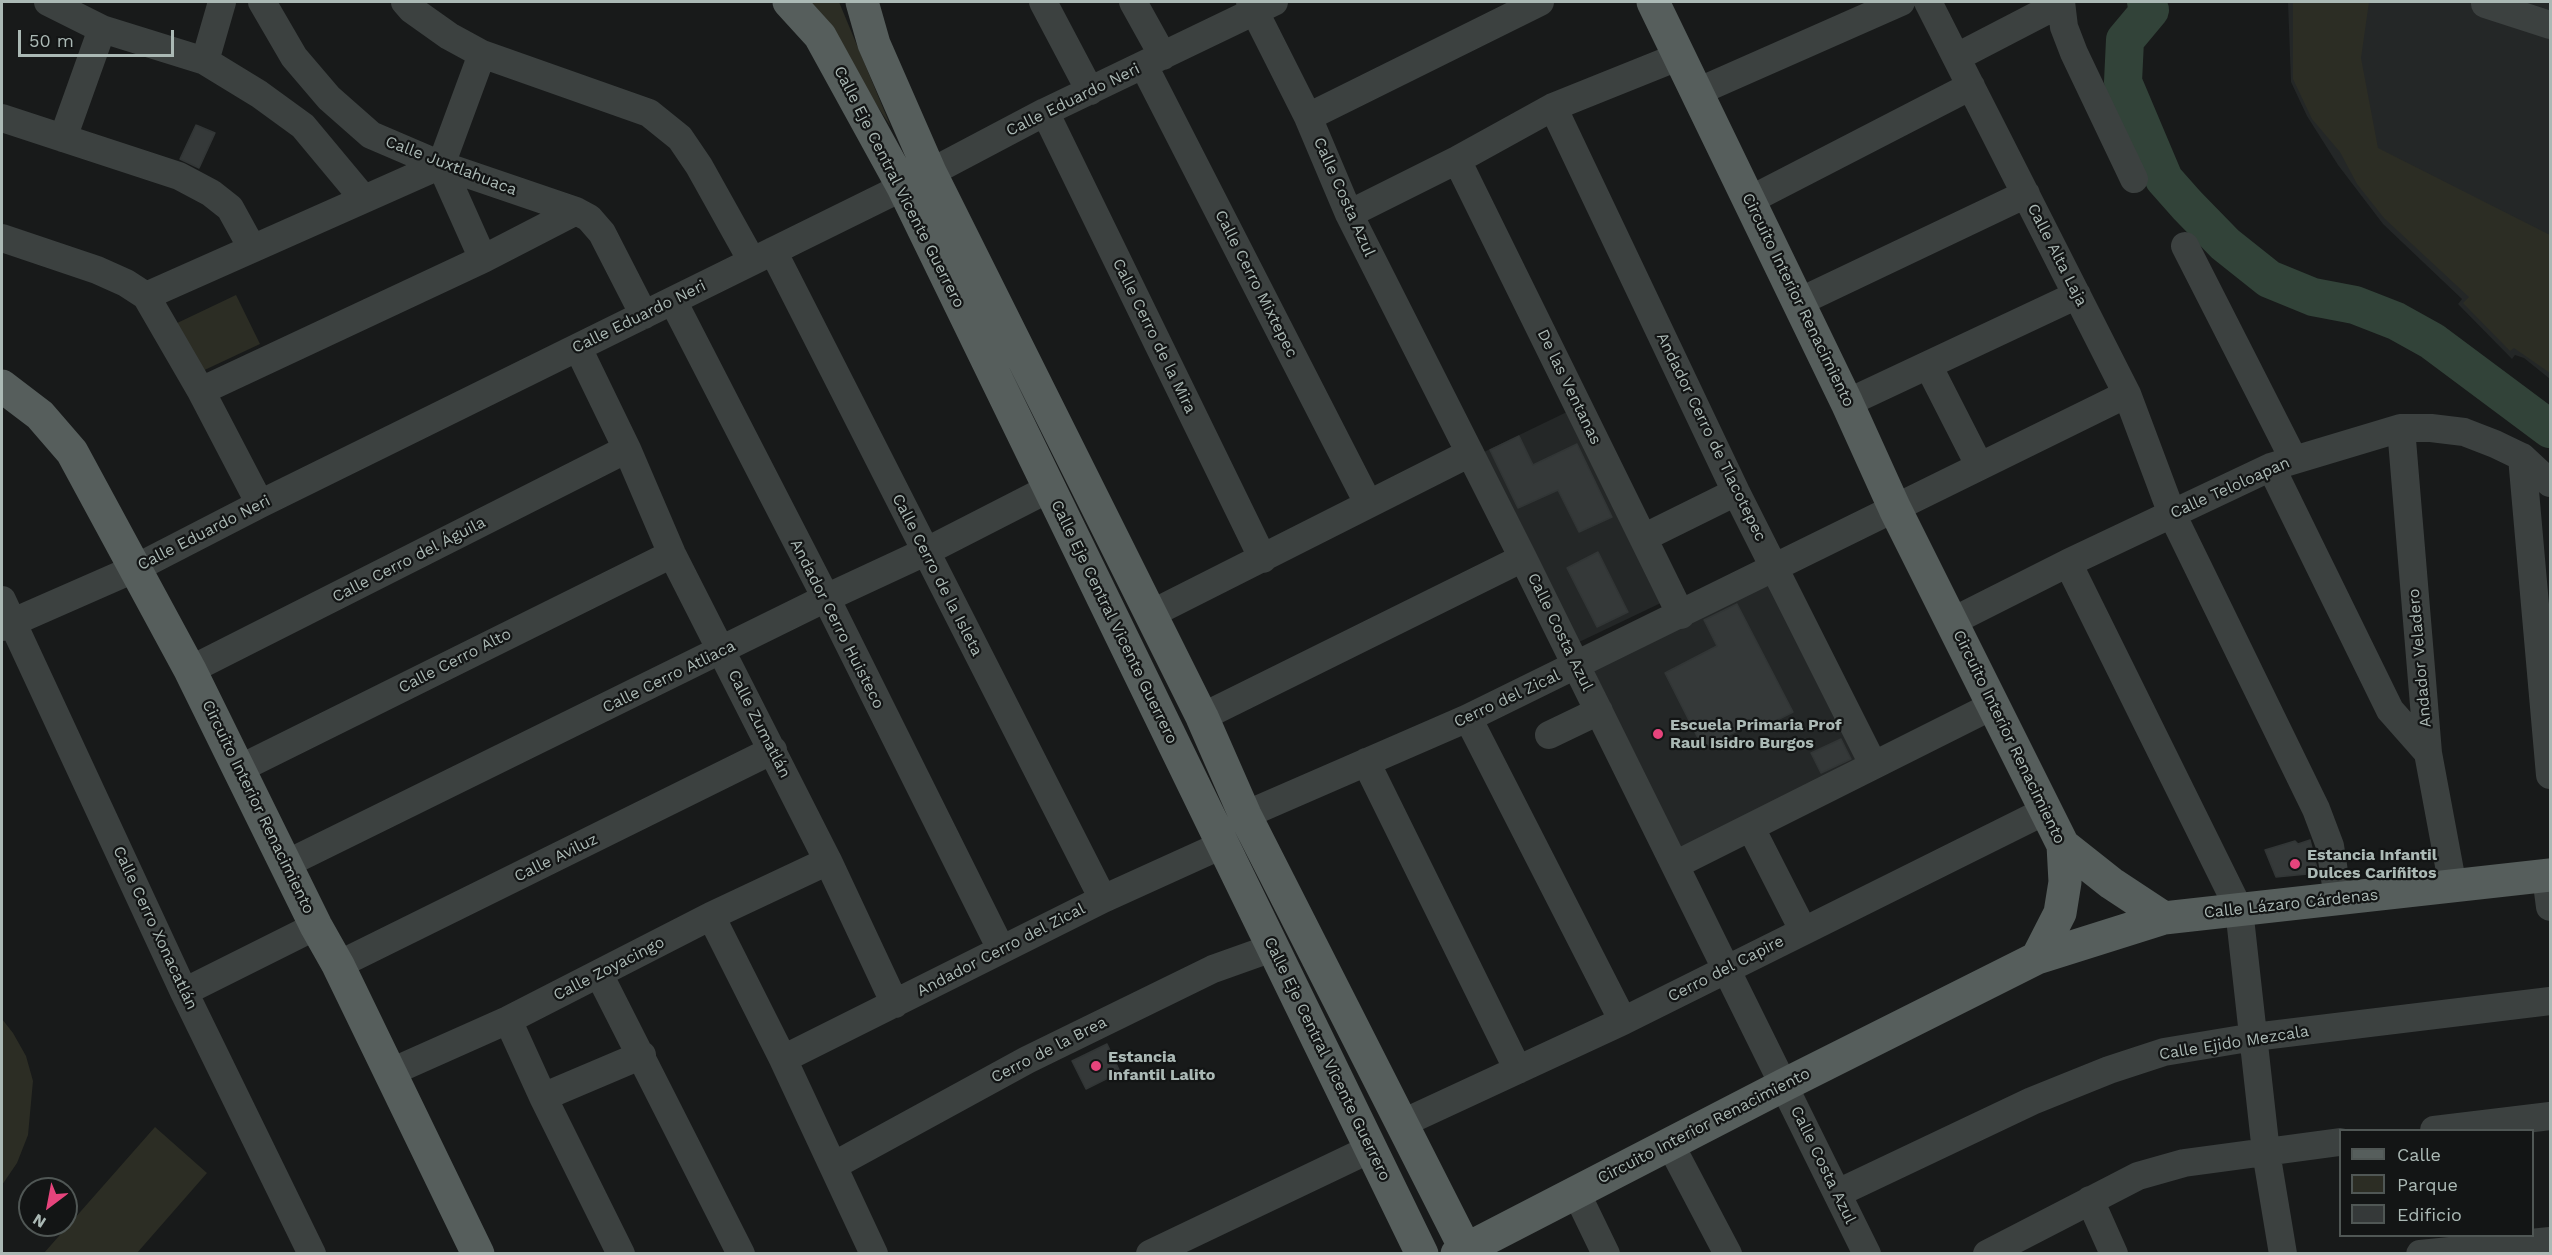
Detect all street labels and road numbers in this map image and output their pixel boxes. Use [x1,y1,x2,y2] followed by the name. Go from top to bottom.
[1003,59,1143,141] street label: Calle Eduardo Neri
[829,63,969,311] street label: Calle Eje Central Vicente Guerrero
[383,132,519,200] street label: Calle Juxtlahuaca
[1309,134,1379,260] street label: Calle Costa Azul
[1738,190,1858,410] street label: Circuito Interior Renacimiento
[2023,200,2091,310] street label: Calle Alta Laja
[1210,207,1302,361] street label: Calle Cerro Mixtepec
[1108,255,1200,417] street label: Calle Cerro de la Mira
[569,276,709,358] street label: Calle Eduardo Neri
[1533,326,1605,448] street label: De las Ventanas
[1652,329,1770,545] street label: Andador Cerro de Tlacotepec
[2167,453,2293,523] street label: Calle Teloloapan
[134,491,274,575] street label: Calle Eduardo Neri
[888,491,986,659] street label: Calle Cerro de la Isleta
[1046,497,1182,747] street label: Calle Eje Central Vicente Guerrero
[329,513,489,607] street label: Calle Cerro del Águila
[786,536,888,712] street label: Andador Cerro Huisteco
[1523,570,1597,694] street label: Calle Costa Azul
[2404,588,2436,728] street label: Andador Veladero
[395,624,515,698] street label: Calle Cerro Alto
[1949,627,2069,847] street label: Circuito Interior Renacimiento
[599,636,739,718] street label: Calle Cerro Atliaca
[1451,666,1563,732] street label: Cerro del Zical
[724,667,794,781] street label: Calle Zumatlán
[198,697,318,917] street label: Circuito Interior Renacimiento
[511,830,601,886] street label: Calle Aviluz
[109,843,201,1013] street label: Calle Cerro Xonacatlán
[2203,885,2379,923] street label: Calle Lázaro Cárdenas
[914,899,1088,1001] street label: Andador Cerro del Zical
[1665,932,1787,1006] street label: Cerro del Capire
[550,933,668,1005] street label: Calle Zoyacingo
[1259,934,1395,1184] street label: Calle Eje Central Vicente Guerrero
[988,1013,1110,1087] street label: Cerro de la Brea
[2158,1022,2310,1064] street label: Calle Ejido Mezcala
[1595,1064,1813,1188] street label: Circuito Interior Renacimiento
[1786,1103,1860,1227] street label: Calle Costa Azul

